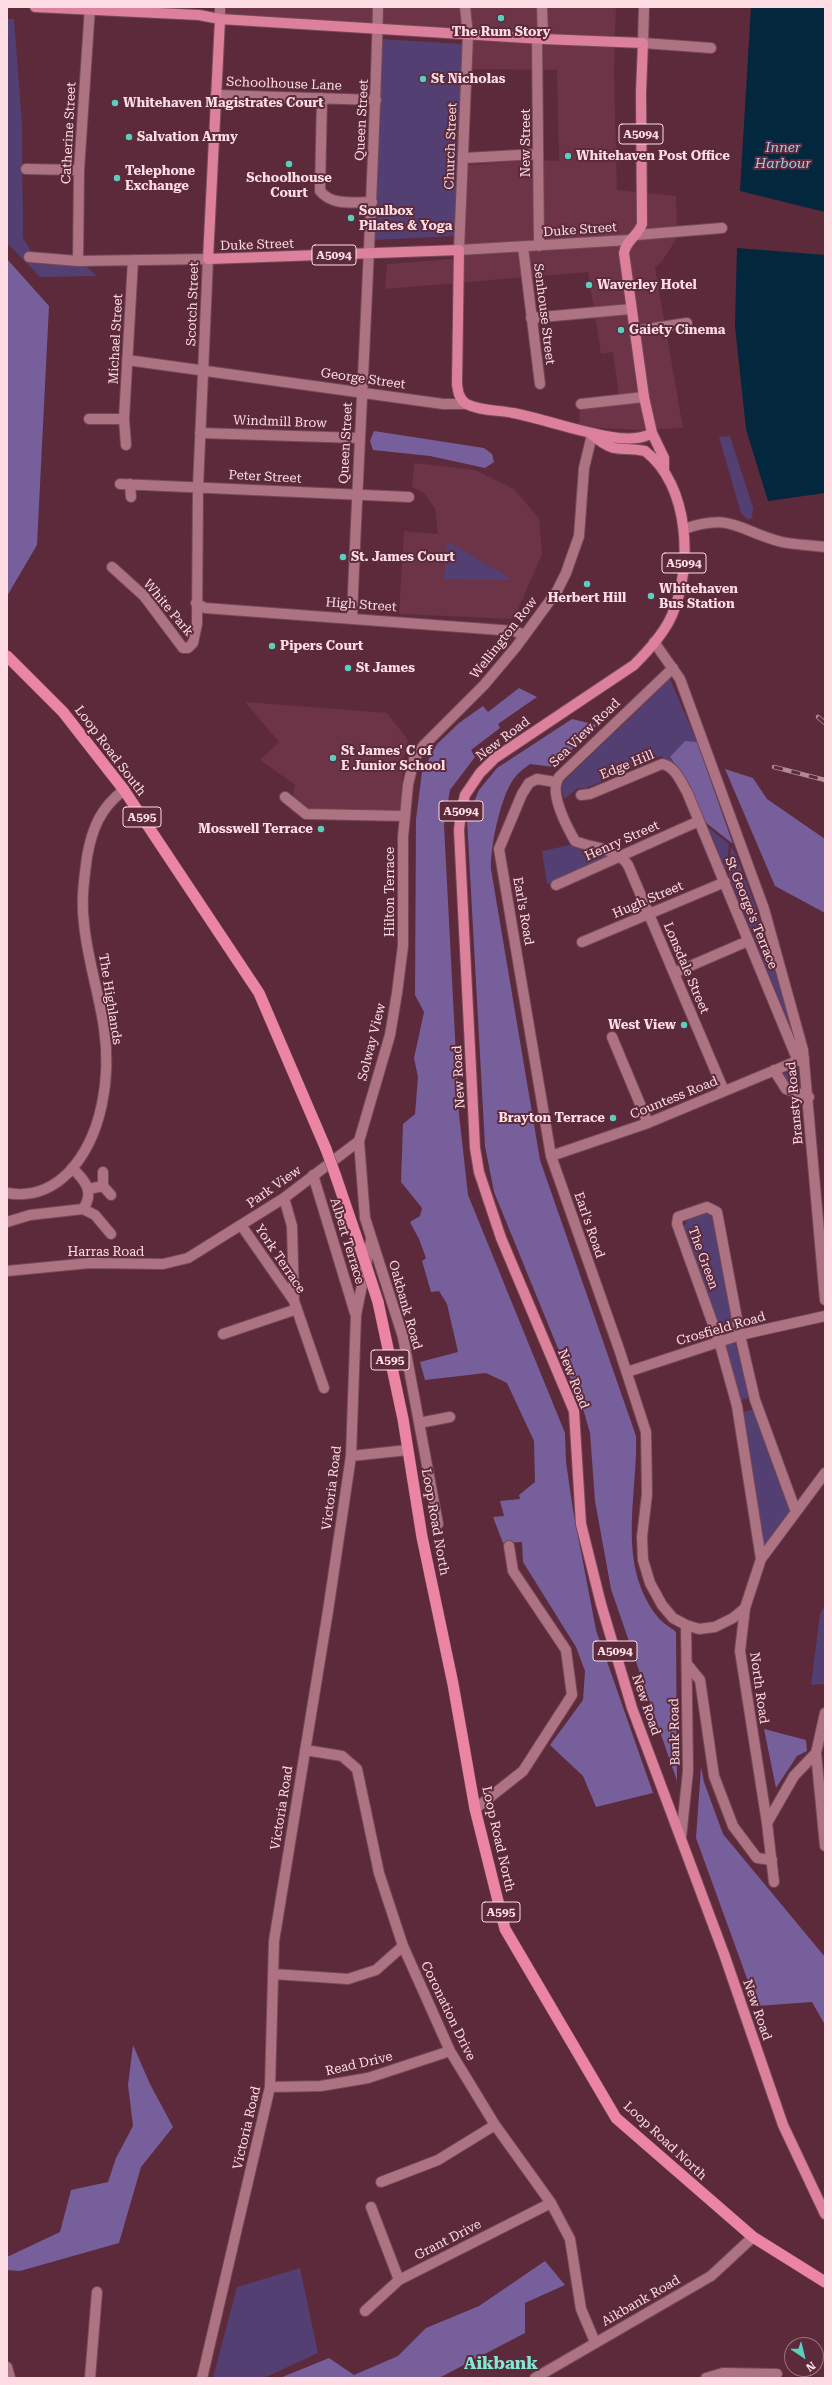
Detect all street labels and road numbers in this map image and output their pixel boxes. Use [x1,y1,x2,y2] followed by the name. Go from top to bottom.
[226,74,342,94] street label: Schoolhouse Lane
[352,79,372,161] street label: Queen Street
[59,82,79,184] street label: Catherine Street
[442,102,460,190] street label: Church Street
[518,109,534,177] street label: New Street
[619,124,663,144] road number: A5094
[543,220,617,240] street label: Duke Street
[220,236,294,254] street label: Duke Street
[312,245,356,265] road number: A5094
[184,262,202,346] street label: Scotch Street
[530,262,558,366] street label: Senhouse Street
[106,293,126,385] street label: Michael Street
[320,365,406,393] street label: George Street
[336,402,356,484] street label: Queen Street
[233,413,327,431] street label: Windmill Brow
[228,467,302,487] street label: Peter Street
[662,553,706,573] road number: A5094
[140,576,196,640] street label: White Park
[467,594,541,682] street label: Wellington Row
[325,595,397,615] street label: High Street
[547,695,623,771] street label: Sea View Road
[71,703,149,799] street label: Loop Road South
[473,714,533,764] street label: New Road
[598,747,656,783] street label: Edge Hill
[439,801,483,821] road number: A5094
[123,807,161,827] road number: A595
[582,818,662,864] street label: Henry Street
[382,847,398,937] street label: Hilton Terrace
[721,855,781,971] street label: St George's Terrace
[509,876,537,946] street label: Earl's Road
[610,878,686,922] street label: Hugh Street
[660,920,712,1016] street label: Lonsdale Street
[95,952,125,1046] street label: The Highlands
[355,1002,389,1082] street label: Solway View
[450,1045,468,1109] street label: New Road
[784,1061,806,1145] street label: Bransty Road
[628,1073,720,1123] street label: Countess Road
[244,1163,304,1211] street label: Park View
[570,1190,608,1260] street label: Earl's Road
[326,1196,368,1286] street label: Albert Terrace
[251,1222,309,1296] street label: York Terrace
[684,1224,722,1292] street label: The Green
[68,1244,144,1260] street label: Harras Road
[385,1259,425,1351] street label: Oakbank Road
[675,1309,767,1349] street label: Crosfield Road
[554,1347,592,1411] street label: New Road
[371,1350,409,1370] road number: A595
[319,1445,345,1531] street label: Victoria Road
[418,1467,452,1577] street label: Loop Road North
[593,1641,637,1661] road number: A5094
[746,1651,772,1725] street label: North Road
[628,1673,664,1737] street label: New Road
[667,1698,683,1766] street label: Bank Road
[268,1765,296,1851] street label: Victoria Road
[478,1785,518,1893] street label: Loop Road North
[482,1902,520,1922] road number: A595
[417,1959,479,2063] street label: Coronation Drive
[739,1978,775,2042] street label: New Road
[324,2049,394,2079] street label: Read Drive
[230,2085,264,2171] street label: Victoria Road
[620,2098,710,2184] street label: Loop Road North
[412,2217,484,2263] street label: Grant Drive
[599,2272,683,2330] street label: Aikbank Road

